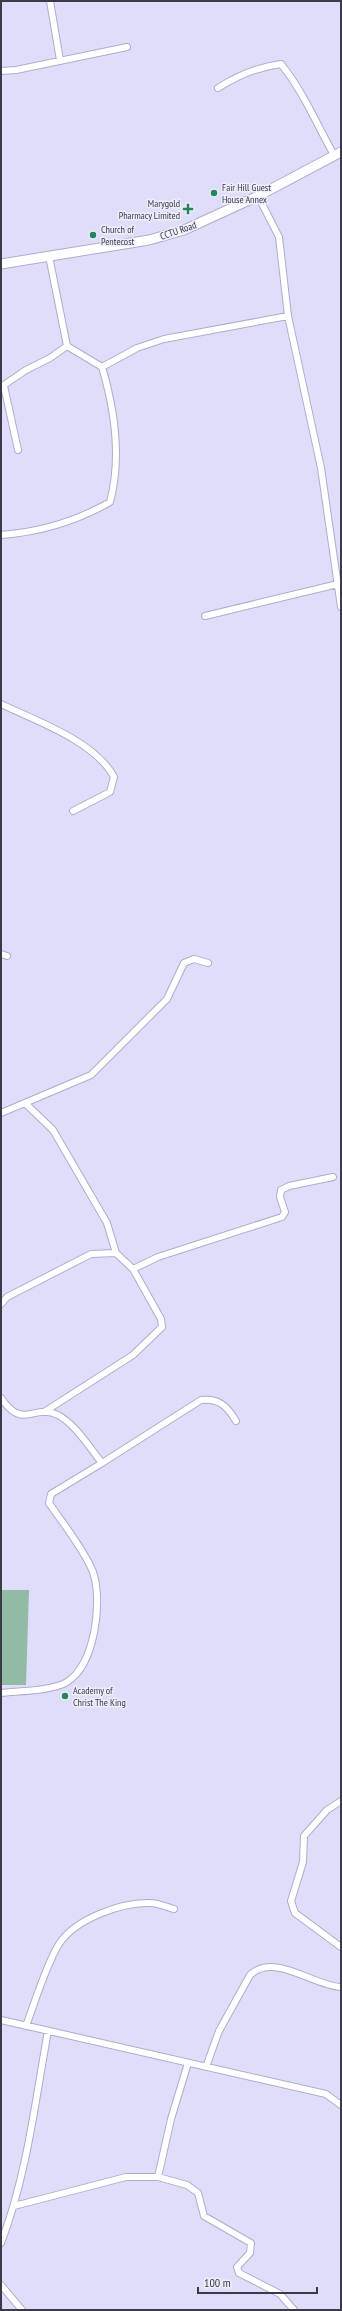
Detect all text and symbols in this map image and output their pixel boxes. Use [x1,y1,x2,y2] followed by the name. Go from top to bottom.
[222,181,271,206] place label: Fair Hill Guest House Annex
[209,188,219,198] marker: Fair Hill Guest House Annex
[119,197,180,222] place label: Marygold Pharmacy Limited
[183,204,193,214] marker: Marygold Pharmacy Limited
[158,218,198,243] street label: CCTU Road
[101,223,135,248] place label: Church of Pentecost
[88,230,98,240] marker: Church of Pentecost
[73,1684,126,1709] place label: Academy of Christ The King
[60,1691,70,1701] marker: Academy of Christ The King
[198,2269,317,2295] scale bar
[204,2275,231,2290] text: 100 m

